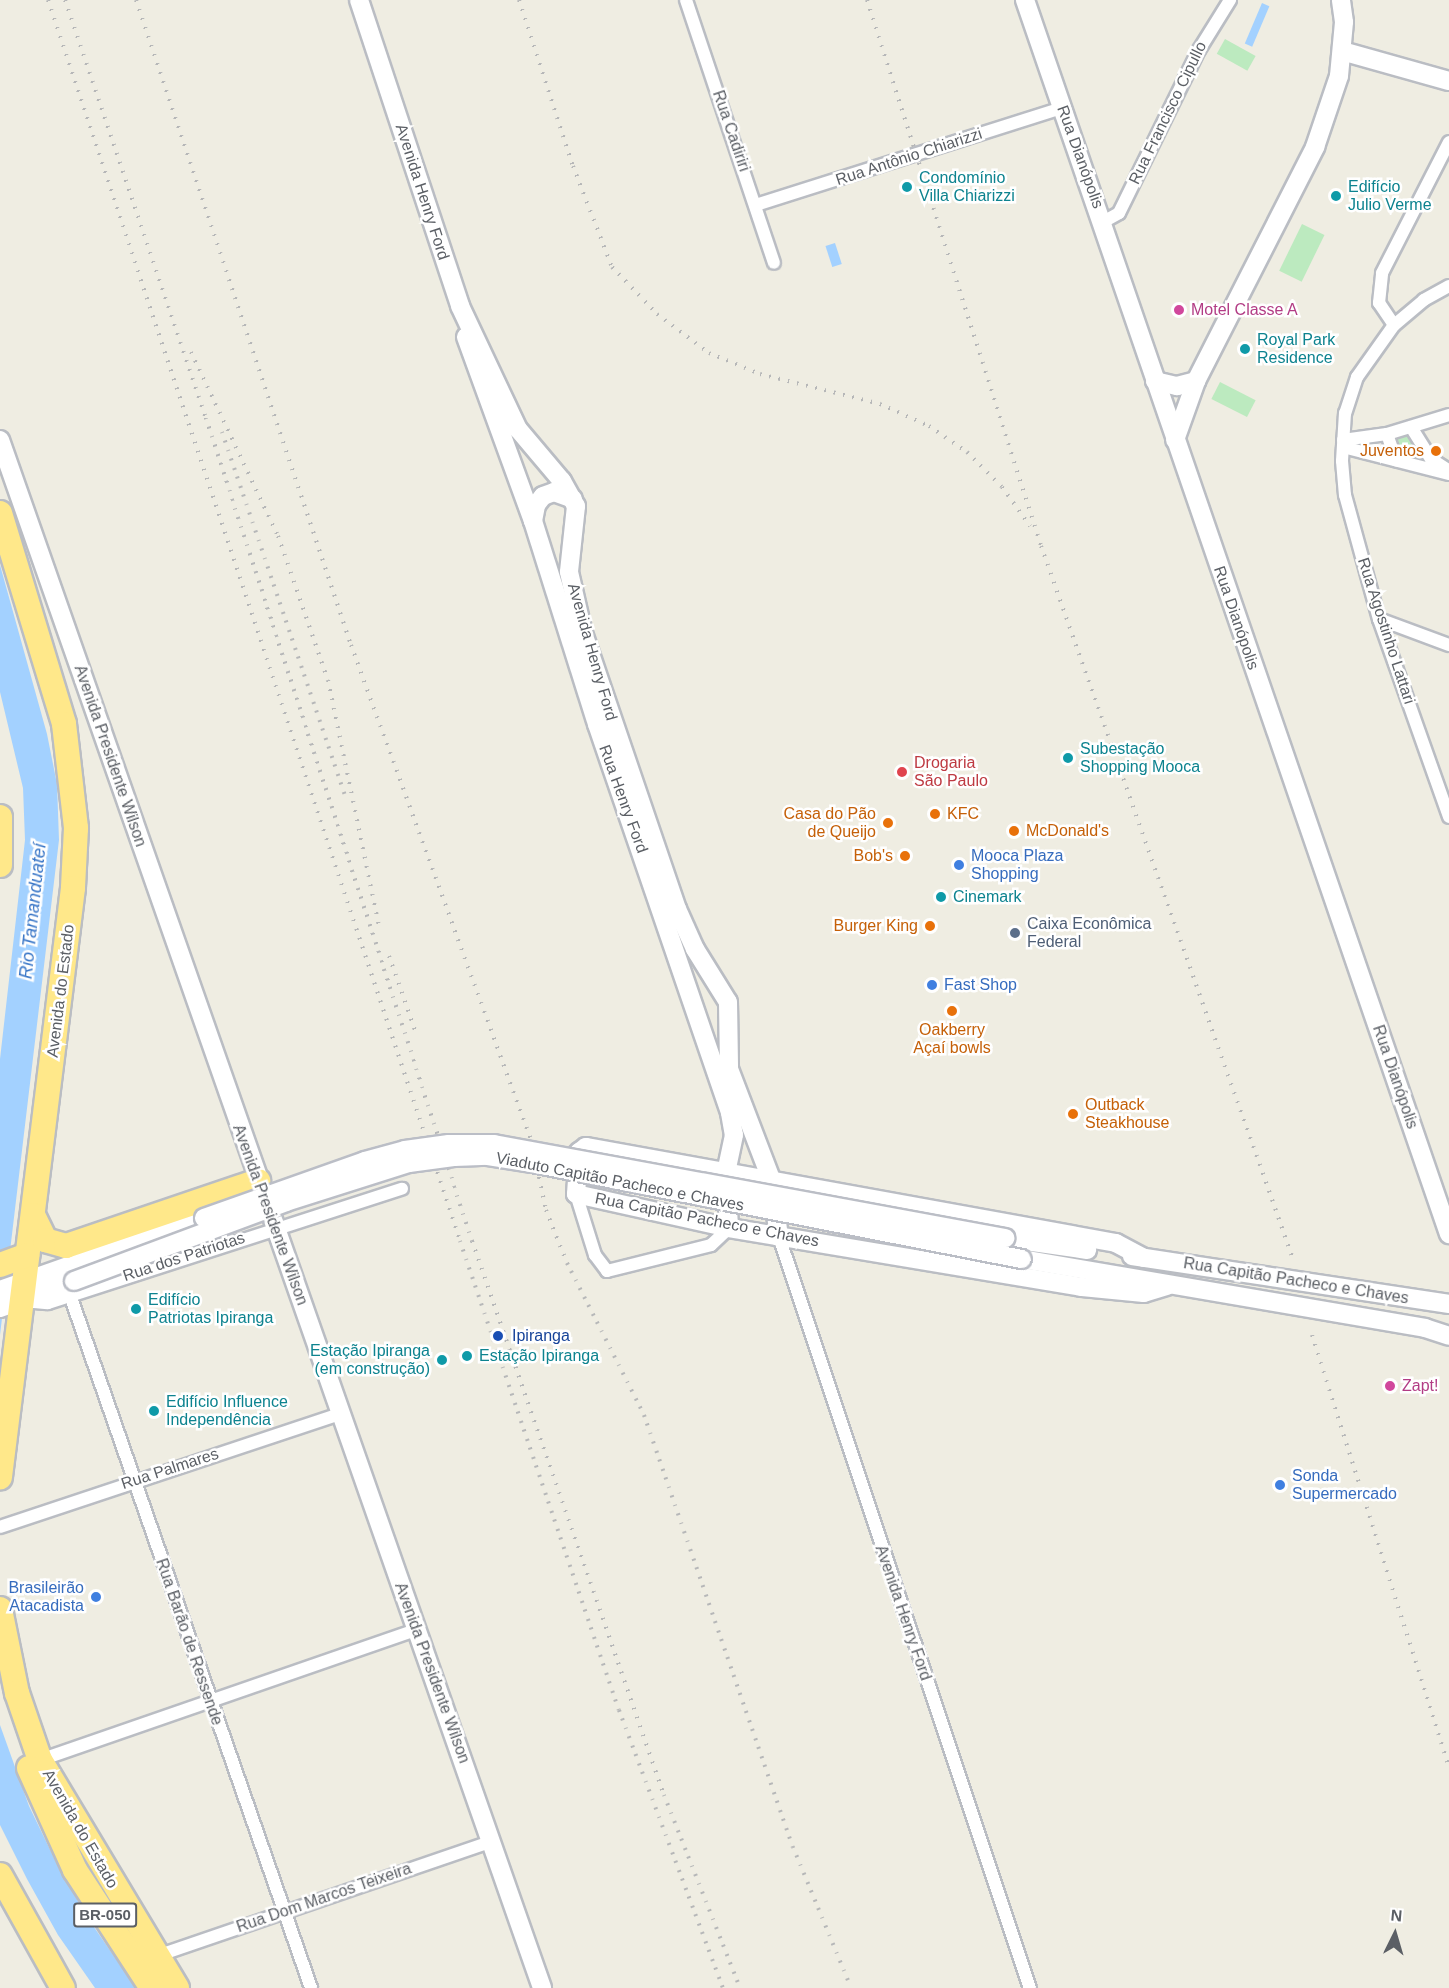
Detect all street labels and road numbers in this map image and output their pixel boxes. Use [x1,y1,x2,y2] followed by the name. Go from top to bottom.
[1125,38,1211,188] street label: Rua Francisco Cipullo
[708,88,754,174] street label: Rua Cadiriri
[1052,103,1108,211] street label: Rua Dianópolis
[391,122,453,262] street label: Avenida Henry Ford
[833,124,985,190] street label: Rua Antônio Chiarizzi
[1353,555,1419,707] street label: Rua Agostinho Lattari
[1209,564,1263,672] street label: Rua Dianópolis
[563,581,621,723] street label: Avenida Henry Ford
[70,663,150,849] street label: Avenida Presidente Wilson
[595,742,651,856] street label: Rua Henry Ford
[43,923,79,1059] street label: Avenida do Estado
[1368,1023,1422,1131] street label: Rua Dianópolis
[228,1122,312,1308] street label: Avenida Presidente Wilson
[494,1149,746,1215] street label: Viaduto Capitão Pacheco e Chaves
[593,1189,821,1251] street label: Rua Capitão Pacheco e Chaves
[121,1228,247,1286] street label: Rua dos Patriotas
[1182,1254,1410,1308] street label: Rua Capitão Pacheco e Chaves
[119,1444,221,1494] street label: Rua Palmares
[871,1543,935,1683] street label: Avenida Henry Ford
[151,1556,227,1728] street label: Rua Barão de Ressende
[390,1580,474,1766] street label: Avenida Presidente Wilson
[38,1766,122,1892] street label: Avenida do Estado
[234,1859,414,1937] street label: Rua Dom Marcos Teixeira
[72,1903,138,1927] road number: BR-050

